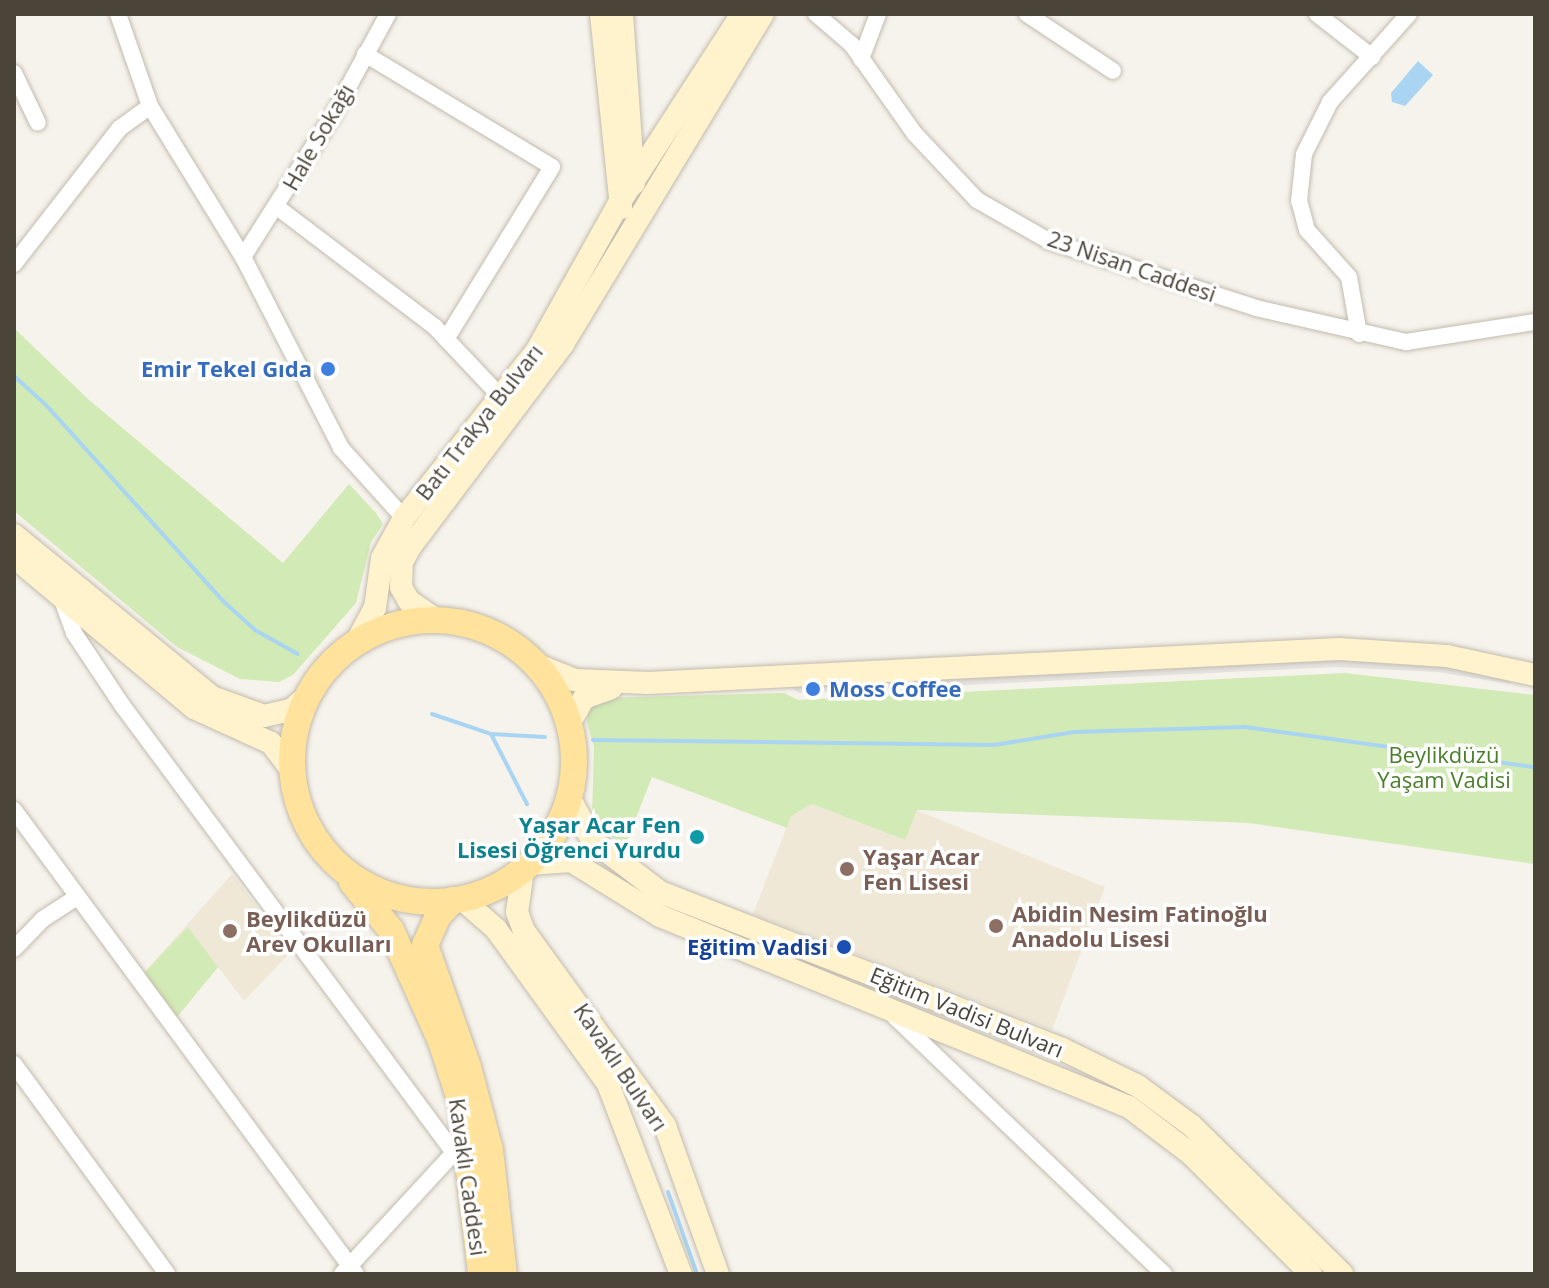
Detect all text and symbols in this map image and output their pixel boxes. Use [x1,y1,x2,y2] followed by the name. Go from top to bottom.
[277,79,359,195] street label: Hale Sokağı
[1044,225,1220,307] street label: 23 Nisan Caddesi
[410,339,548,505] street label: Batı Trakya Bulvarı
[141,356,312,382] place label: Emir Tekel Gıda
[319,360,337,378] marker: Emir Tekel Gıda
[829,676,962,702] place label: Moss Coffee
[804,680,822,698] marker: Moss Coffee
[1377,741,1511,792] park label: Beylikdüzü Yaşam Vadisi
[457,811,681,862] place label: Yaşar Acar Fen Lisesi Öğrenci Yurdu
[688,828,706,846] marker: Yaşar Acar Fen Lisesi Öğrenci Yurdu
[863,843,980,894] place label: Yaşar Acar Fen Lisesi
[838,860,856,878] marker: Yaşar Acar Fen Lisesi
[1012,900,1268,952] place label: Abidin Nesim Fatinoğlu Anadolu Lisesi
[246,905,391,956] place label: Beylikdüzü Arev Okulları
[987,917,1005,935] marker: Abidin Nesim Fatinoğlu Anadolu Lisesi
[221,922,239,940] marker: Beylikdüzü Arev Okulları
[687,934,828,960] place label: Eğitim Vadisi
[835,938,853,956] marker: Eğitim Vadisi
[866,961,1068,1063] street label: Eğitim Vadisi Bulvarı
[569,998,673,1136] street label: Kavaklı Bulvarı
[444,1097,492,1257] street label: Kavaklı Caddesi

